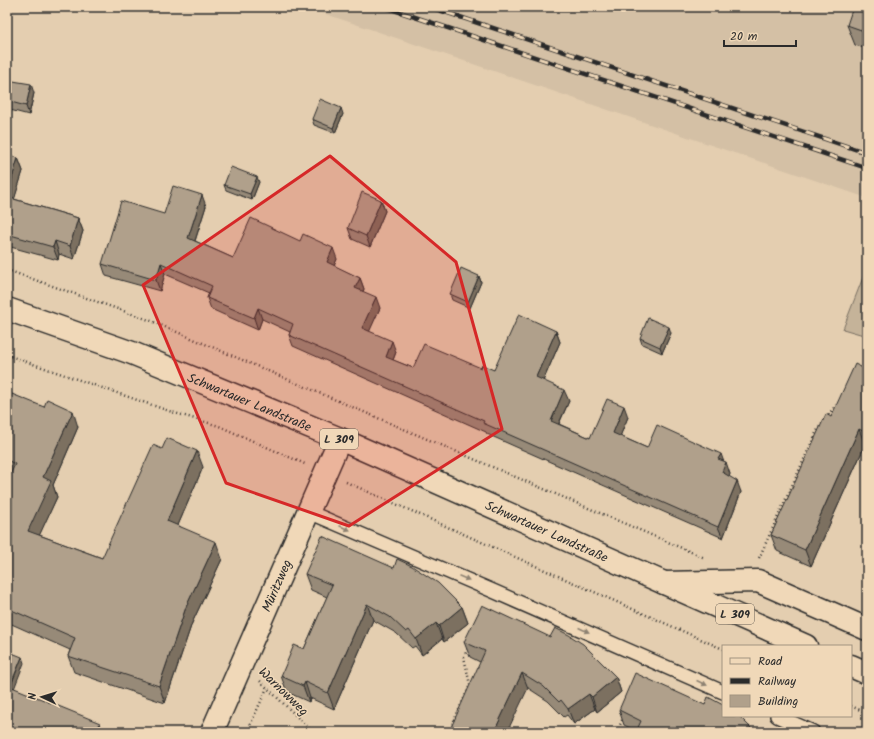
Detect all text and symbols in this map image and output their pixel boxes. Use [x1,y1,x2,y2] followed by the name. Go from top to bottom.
[724,22,796,48] scale bar
[730,27,758,46] text: 20 m
[184,368,315,438] street label: Schwartauer Landstraße
[320,429,358,449] road number: L 309
[481,496,611,569] street label: Schwartauer Landstraße
[339,525,351,531] one-way arrow
[257,556,298,616] street label: Müritzweg
[459,576,471,582] one-way arrow
[716,604,754,624] road number: L 309
[578,627,589,633] one-way arrow
[722,645,852,717] legend
[758,652,783,671] text: Road
[253,663,313,721] street label: Warnowweg
[758,672,796,691] text: Railway
[22,677,62,717] north arrow
[697,680,709,686] one-way arrow
[24,692,42,700] text: N
[758,692,798,711] text: Building

